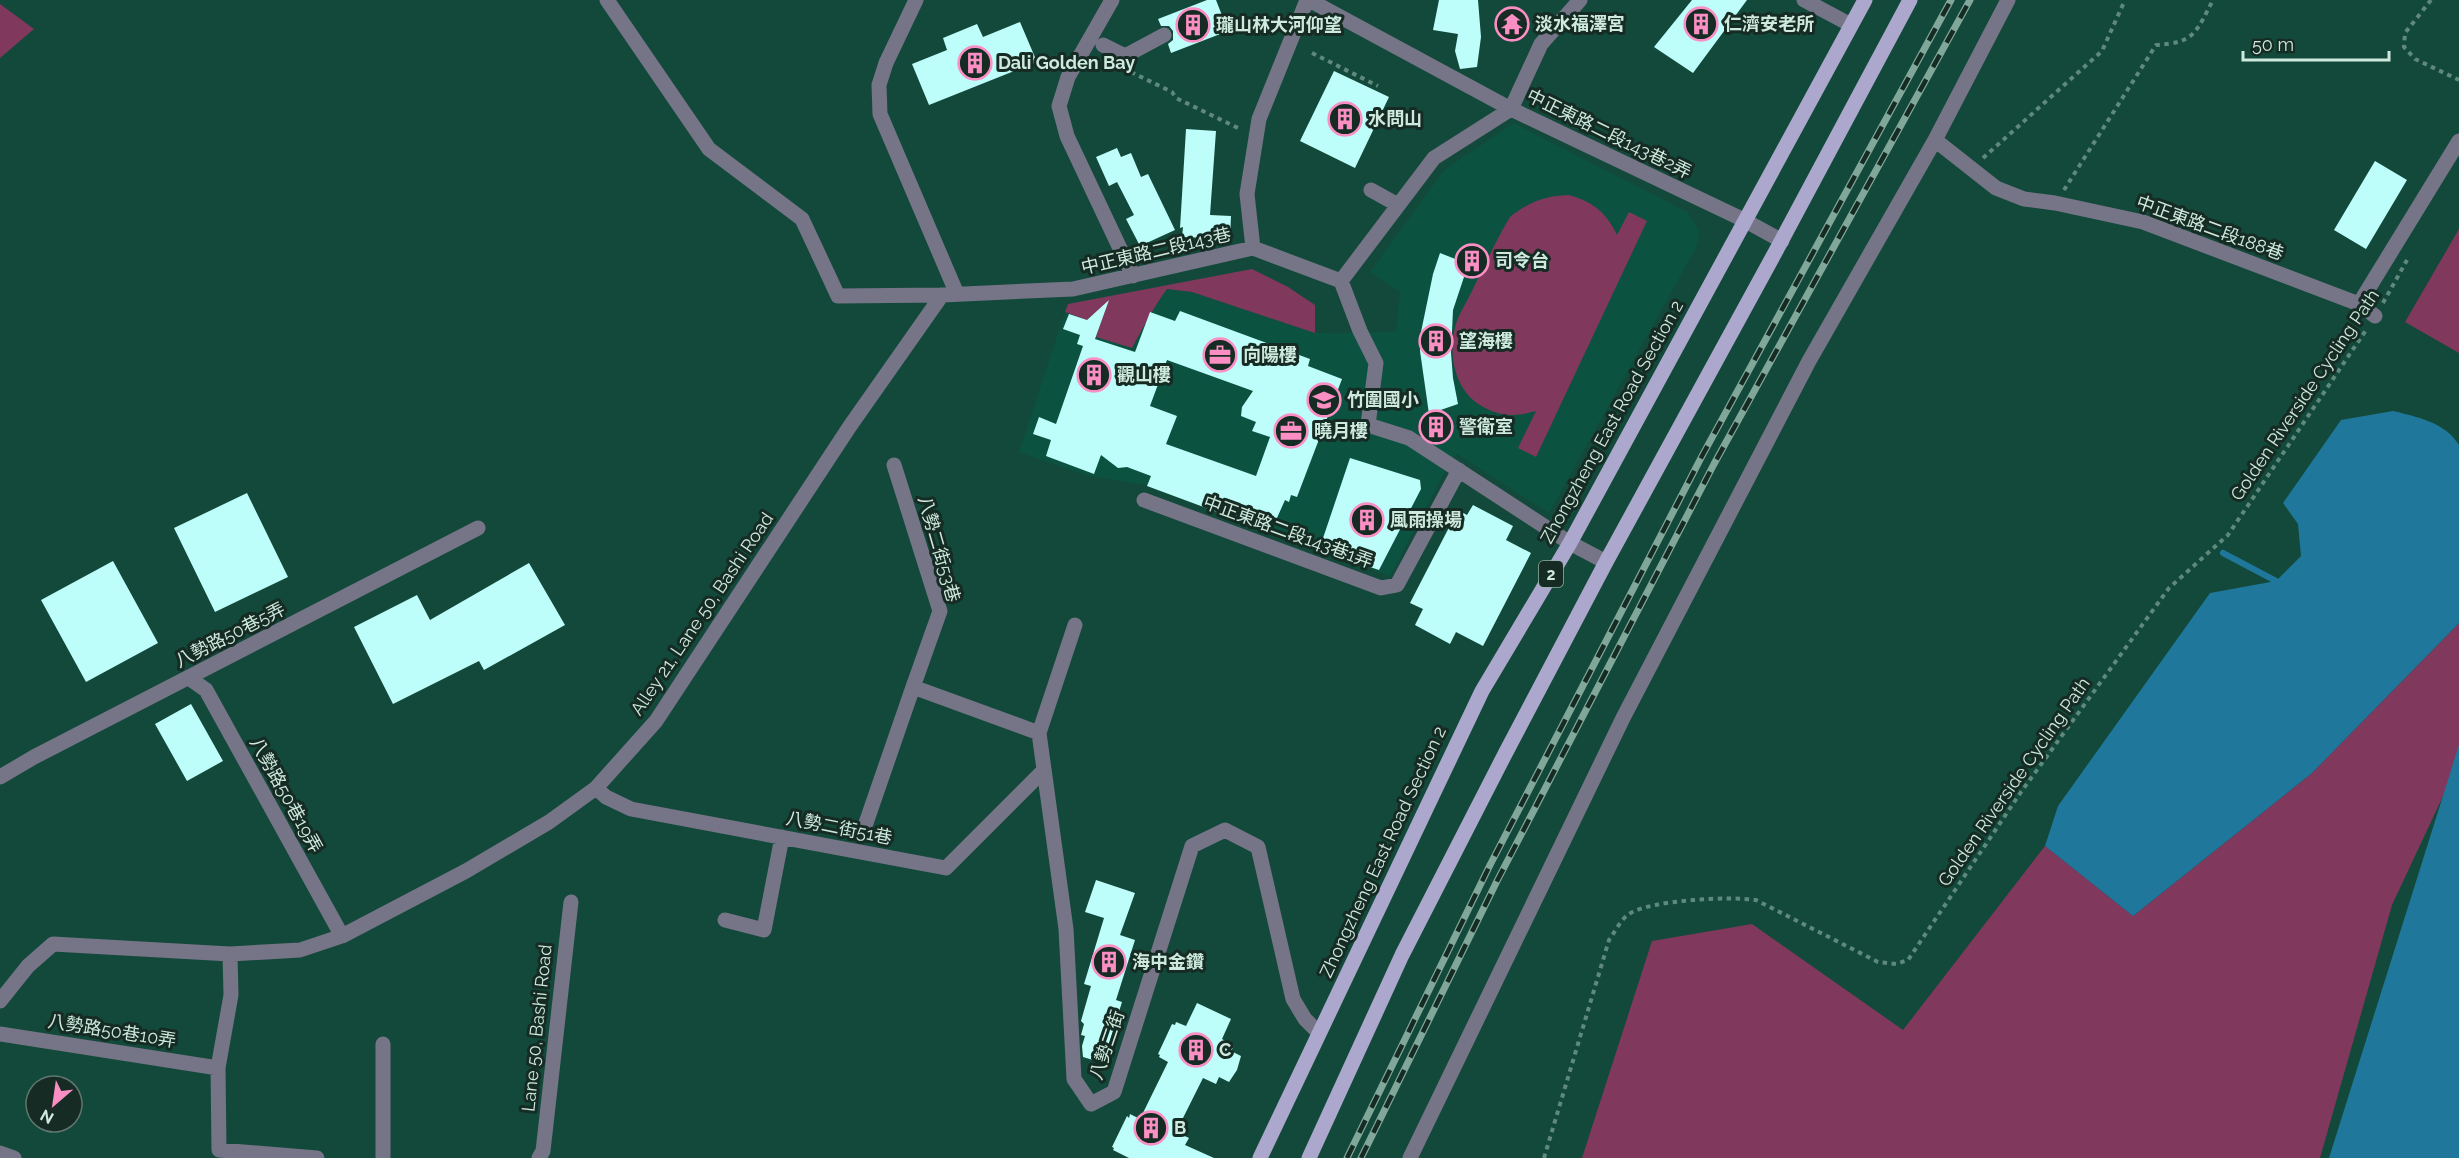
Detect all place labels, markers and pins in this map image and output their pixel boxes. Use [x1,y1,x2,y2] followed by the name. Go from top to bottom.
[1494,6,1530,42] temple icon: 淡水福澤宮
[1683,6,1719,42] building icon: 仁濟安老所
[1175,7,1211,43] building icon: 瓏山林大河仰望
[1535,13,1625,34] place label: 淡水福澤宮
[1724,13,1814,34] place label: 仁濟安老所
[1216,14,1342,35] place label: 瓏山林大河仰望
[957,45,993,81] building icon: Dali Golden Bay
[998,52,1135,73] place label: Dali Golden Bay
[1327,101,1363,137] building icon: 水問山
[1368,108,1422,129] place label: 水問山
[1454,243,1490,279] building icon: 司令台
[1495,250,1549,271] place label: 司令台
[1418,323,1454,359] building icon: 望海樓
[1459,330,1513,351] place label: 望海樓
[1202,337,1238,373] office icon: 向陽樓
[1243,344,1297,365] place label: 向陽樓
[1076,357,1112,393] building icon: 觀山樓
[1117,364,1171,385] place label: 觀山樓
[1306,382,1342,418] school or university icon: 竹圍國小
[1347,389,1419,410] place label: 竹圍國小
[1418,409,1454,445] building icon: 警衛室
[1273,413,1309,449] office icon: 曉月樓
[1459,416,1513,437] place label: 警衛室
[1314,420,1368,441] place label: 曉月樓
[1349,502,1385,538] building icon: 風雨操場
[1390,509,1462,530] place label: 風雨操場
[1091,944,1127,980] building icon: 海中金鑽
[1132,951,1204,972] place label: 海中金鑽
[1178,1032,1214,1068] building icon: C
[1219,1039,1231,1060] place label: C
[1133,1110,1169,1146] building icon: B
[1174,1117,1186,1138] place label: B

